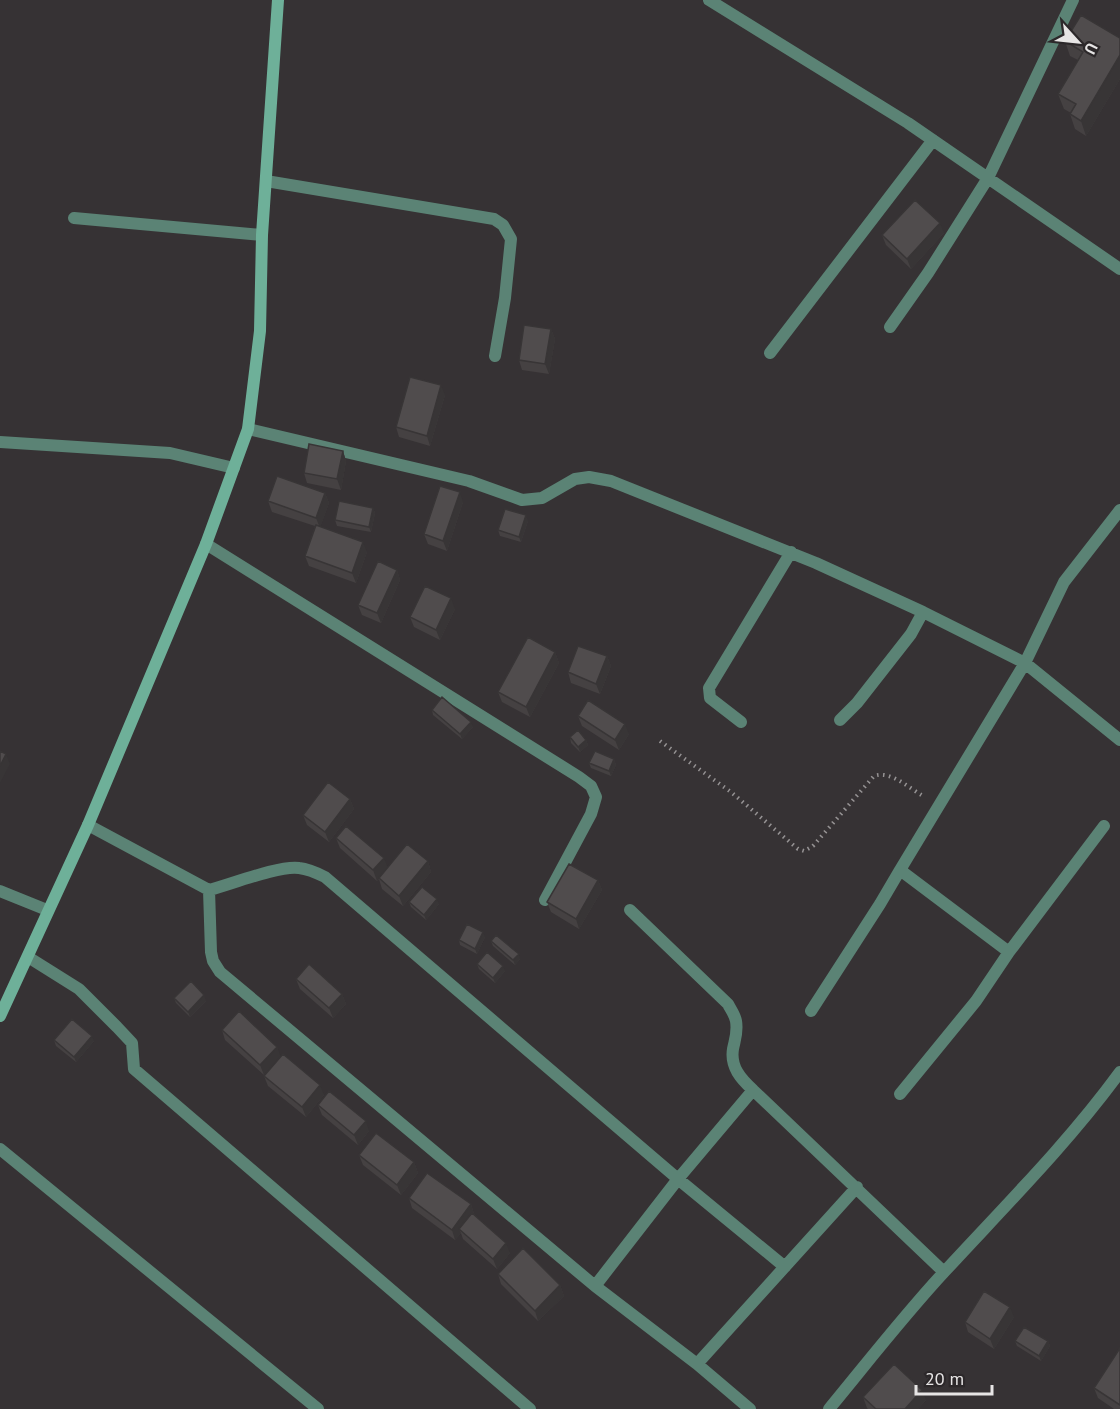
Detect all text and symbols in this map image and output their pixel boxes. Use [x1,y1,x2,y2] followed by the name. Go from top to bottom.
[1048,12,1108,72] north arrow
[1080,40,1103,58] text: U
[916,1358,992,1396] scale bar
[925,1367,964,1390] text: 20 m

